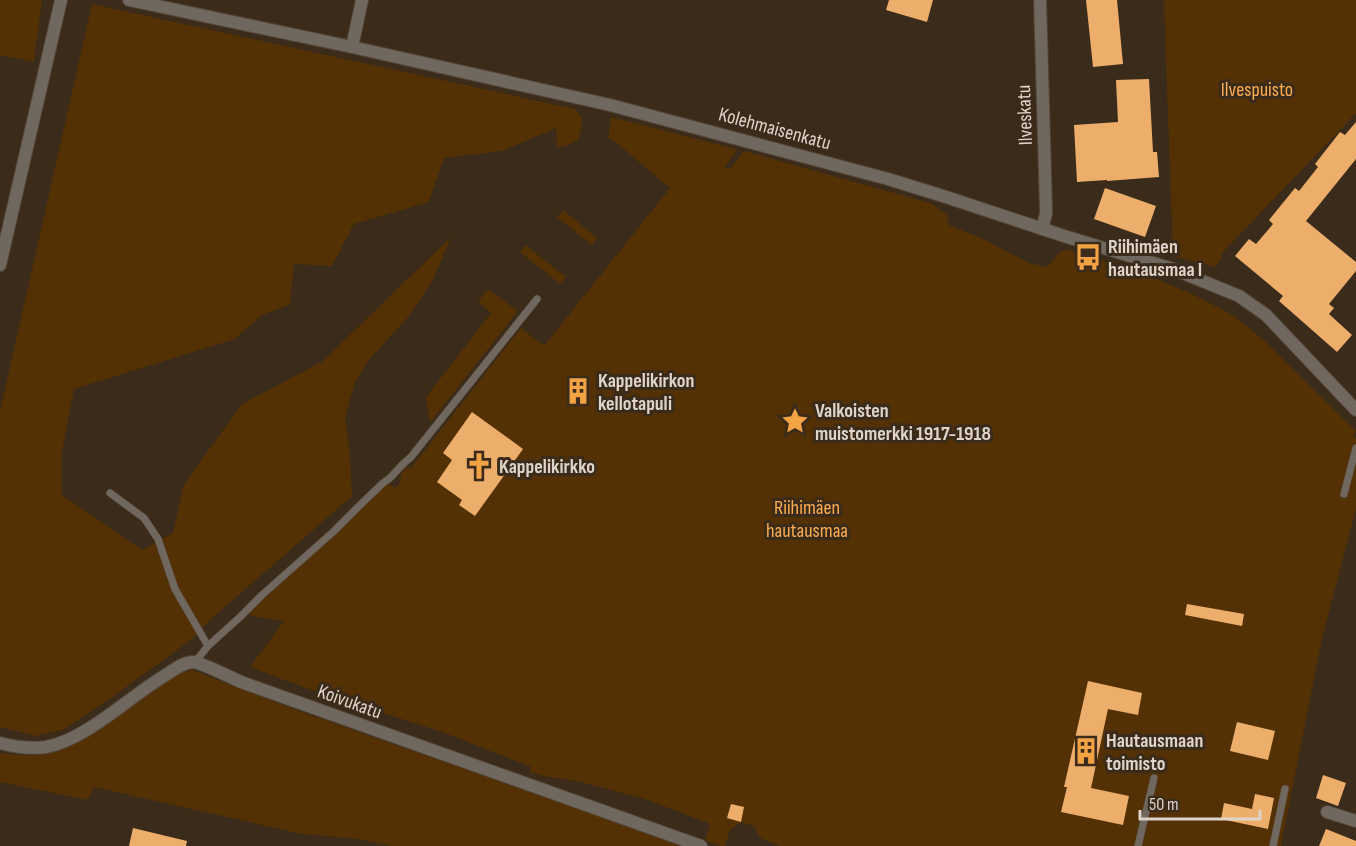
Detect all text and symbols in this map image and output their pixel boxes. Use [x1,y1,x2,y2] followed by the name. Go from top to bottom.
[1221,78,1293,102] park label: Ilvespuisto
[1012,84,1038,146] street label: Ilveskatu
[716,102,833,155] street label: Kolehmaisenkatu
[1108,235,1202,282] place label: Riihimäen hautausmaa I
[1073,242,1103,272] bus stop icon: Riihimäen hautausmaa I
[598,369,694,416] place label: Kappelikirkon kellotapuli
[563,376,593,406] building icon: Kappelikirkon kellotapuli
[815,399,991,446] place label: Valkoisten muistomerkki 1917-1918
[780,406,810,436] place icon: Valkoisten muistomerkki 1917-1918
[464,451,494,481] church icon: Kappelikirkko
[499,455,595,479] place label: Kappelikirkko
[766,496,848,543] park label: Riihimäen hautausmaa
[314,679,385,725] street label: Koivukatu
[1106,729,1203,776] place label: Hautausmaan toimisto
[1071,736,1101,766] building icon: Hautausmaan toimisto
[1140,783,1260,821] scale bar
[1149,794,1179,815] text: 50 m

